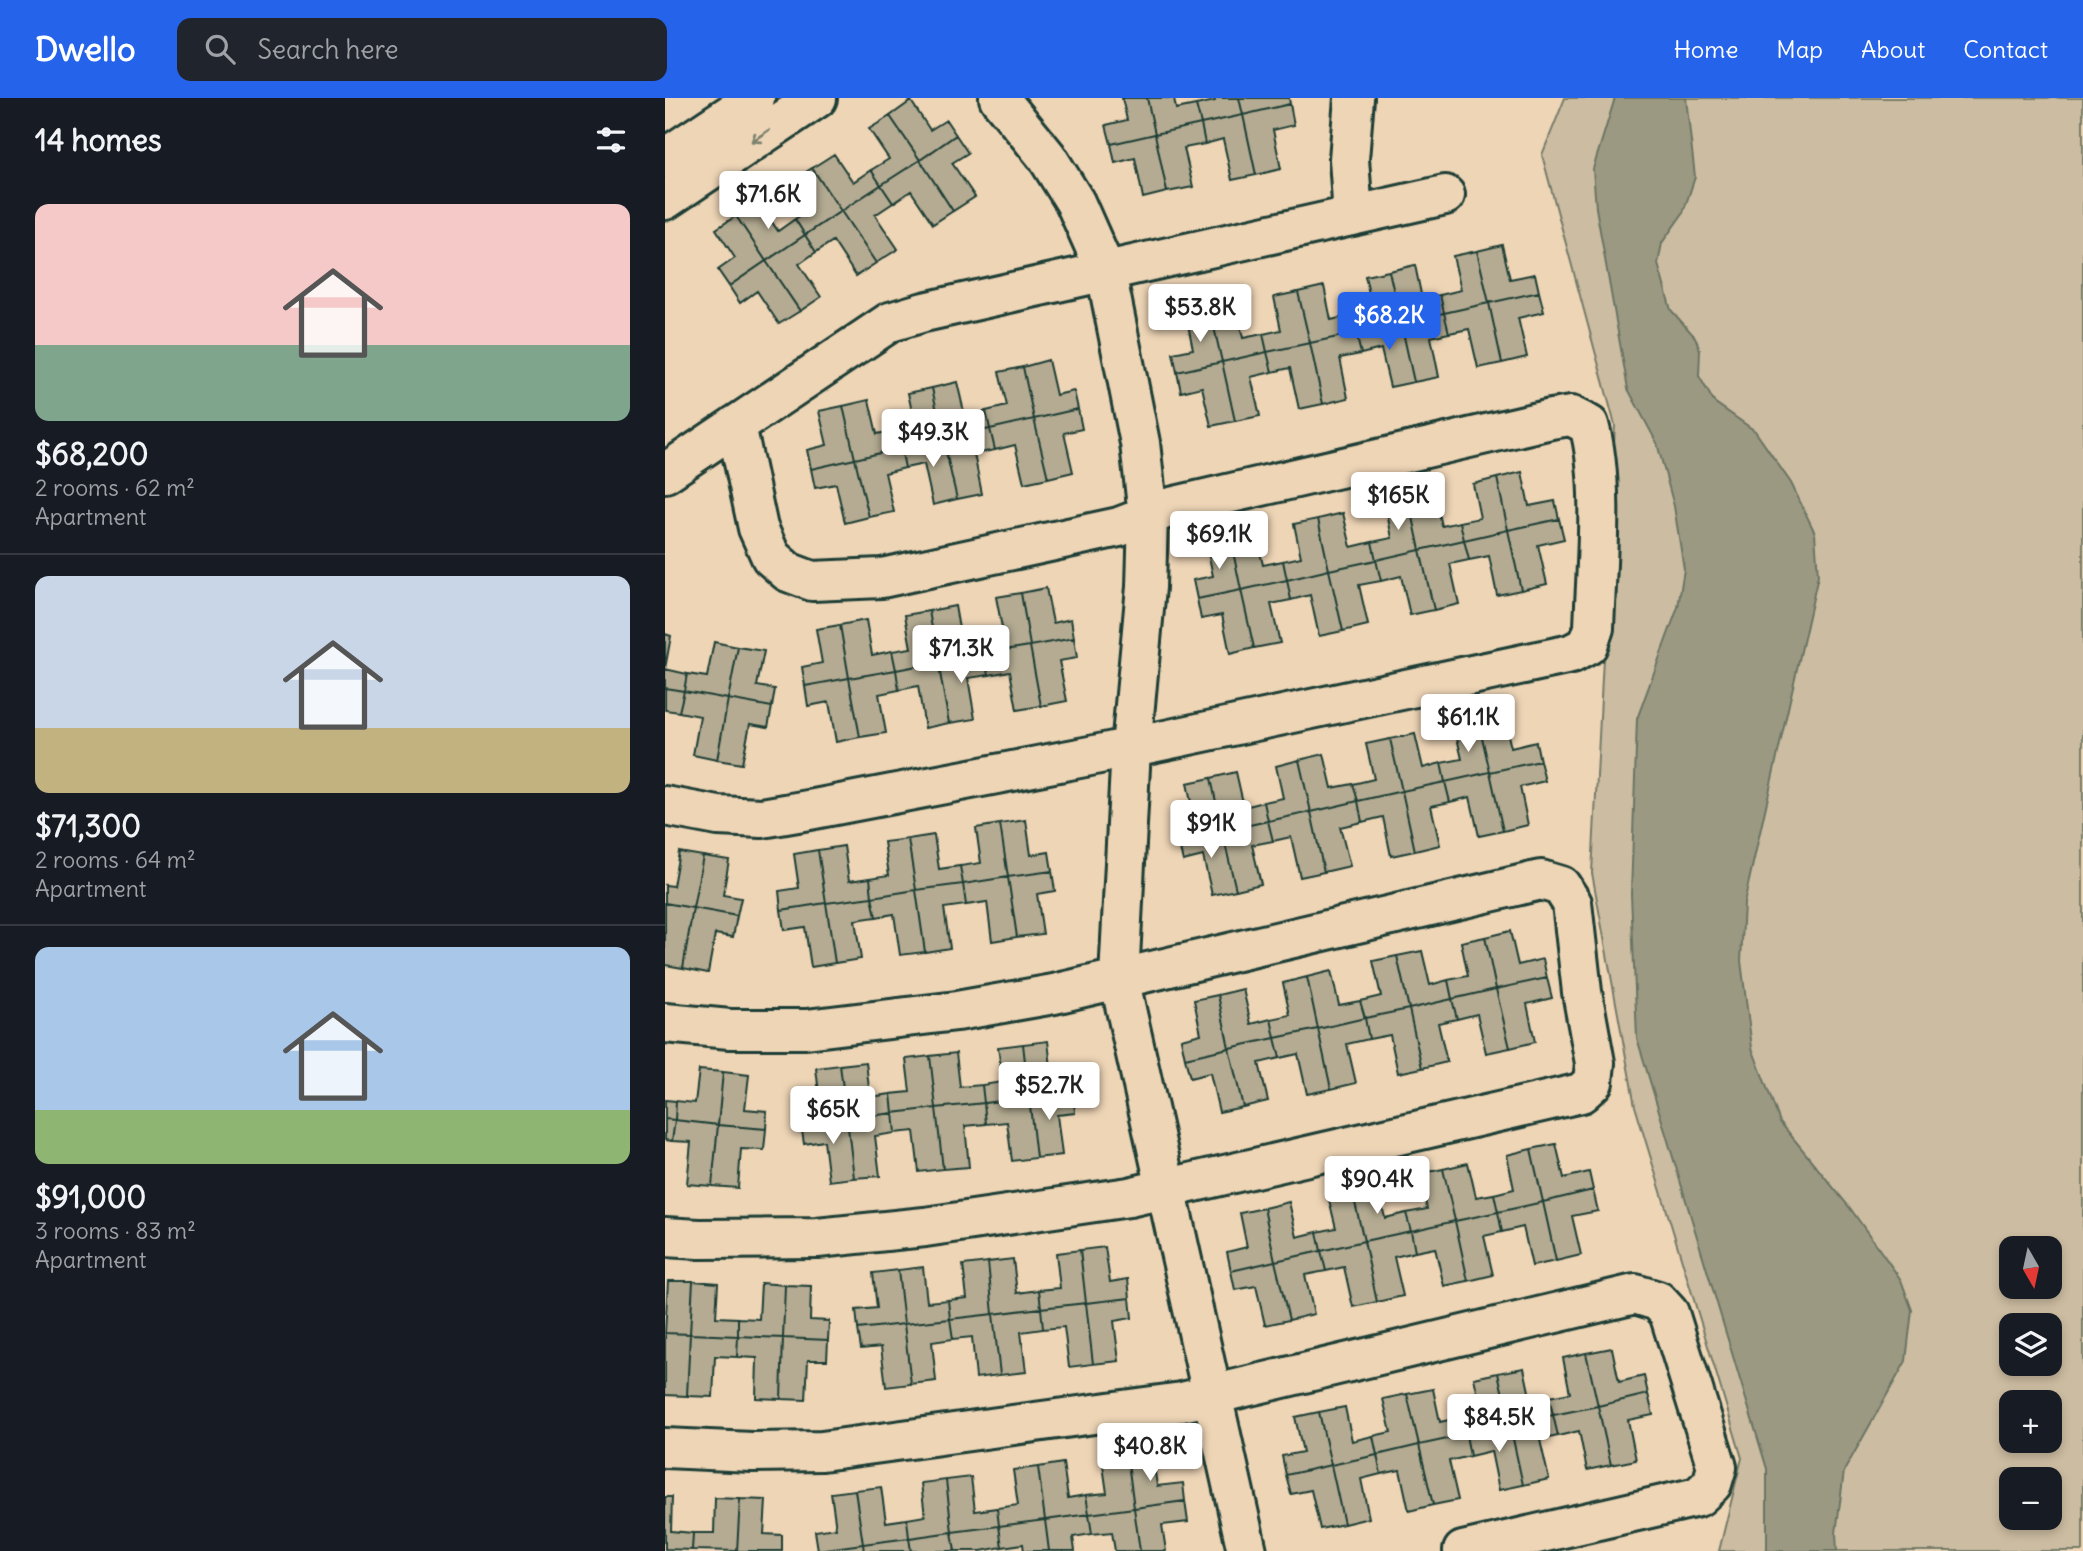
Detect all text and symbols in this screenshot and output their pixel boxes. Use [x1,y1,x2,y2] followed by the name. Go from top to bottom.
[177,18,667,81] search box
[35,28,135,70] text: Dwello
[201,30,239,68] icon: search
[257,33,398,66] text: Search here
[1674,34,1738,64] text: Home
[1776,34,1823,64] text: Map
[1861,34,1925,64] text: About
[1963,34,2048,64] text: Contact
[35,121,162,159] text: 14 homes
[592,121,630,159] icon: filters
[751,129,770,143] one-way arrow
[711,172,825,231] pin: $71.6K
[735,179,801,208] text: $71.6K
[270,250,396,376] icon: home
[1143,285,1257,344] pin: $53.8K
[1164,292,1236,321] text: $53.8K
[1332,292,1446,352] pin: $68.2K
[1354,300,1424,329] text: $68.2K
[876,410,990,469] pin: $49.3K
[898,417,968,446] text: $49.3K
[35,435,148,473] text: $68,200
[1349,472,1447,532] pin: $165K
[35,473,195,502] text: 2 rooms · 62 m²
[1367,480,1429,509] text: $165K
[35,502,147,531] text: Apartment
[1162,512,1276,571] pin: $69.1K
[1186,519,1252,548] text: $69.1K
[270,622,396,748] icon: home
[904,626,1018,685] pin: $71.3K
[928,633,994,662] text: $71.3K
[1411,694,1525,754] pin: $61.1K
[1437,702,1499,731] text: $61.1K
[1170,800,1252,860] pin: $91K
[35,807,141,845] text: $71,300
[1186,808,1236,837] text: $91K
[35,845,196,874] text: 2 rooms · 64 m²
[35,874,147,903] text: Apartment
[270,993,396,1119] icon: home
[992,1062,1106,1122] pin: $52.7K
[1015,1070,1083,1099] text: $52.7K
[792,1086,874,1146] pin: $65K
[806,1094,860,1123] text: $65K
[1320,1156,1434,1216] pin: $90.4K
[1341,1164,1413,1193] text: $90.4K
[35,1178,146,1216] text: $91,000
[35,1216,196,1245] text: 3 rooms · 83 m²
[1999,1236,2061,1298] north arrow
[1999,1236,2062,1530] map controls
[35,1245,147,1274] text: Apartment
[1999,1313,2062,1376] button: layers
[1999,1390,2062,1453] button: +
[1442,1394,1556,1454] pin: $84.5K
[1463,1402,1535,1431] text: $84.5K
[1093,1424,1207,1483] pin: $40.8K
[1113,1431,1187,1460] text: $40.8K
[1999,1467,2062,1530] button: −

